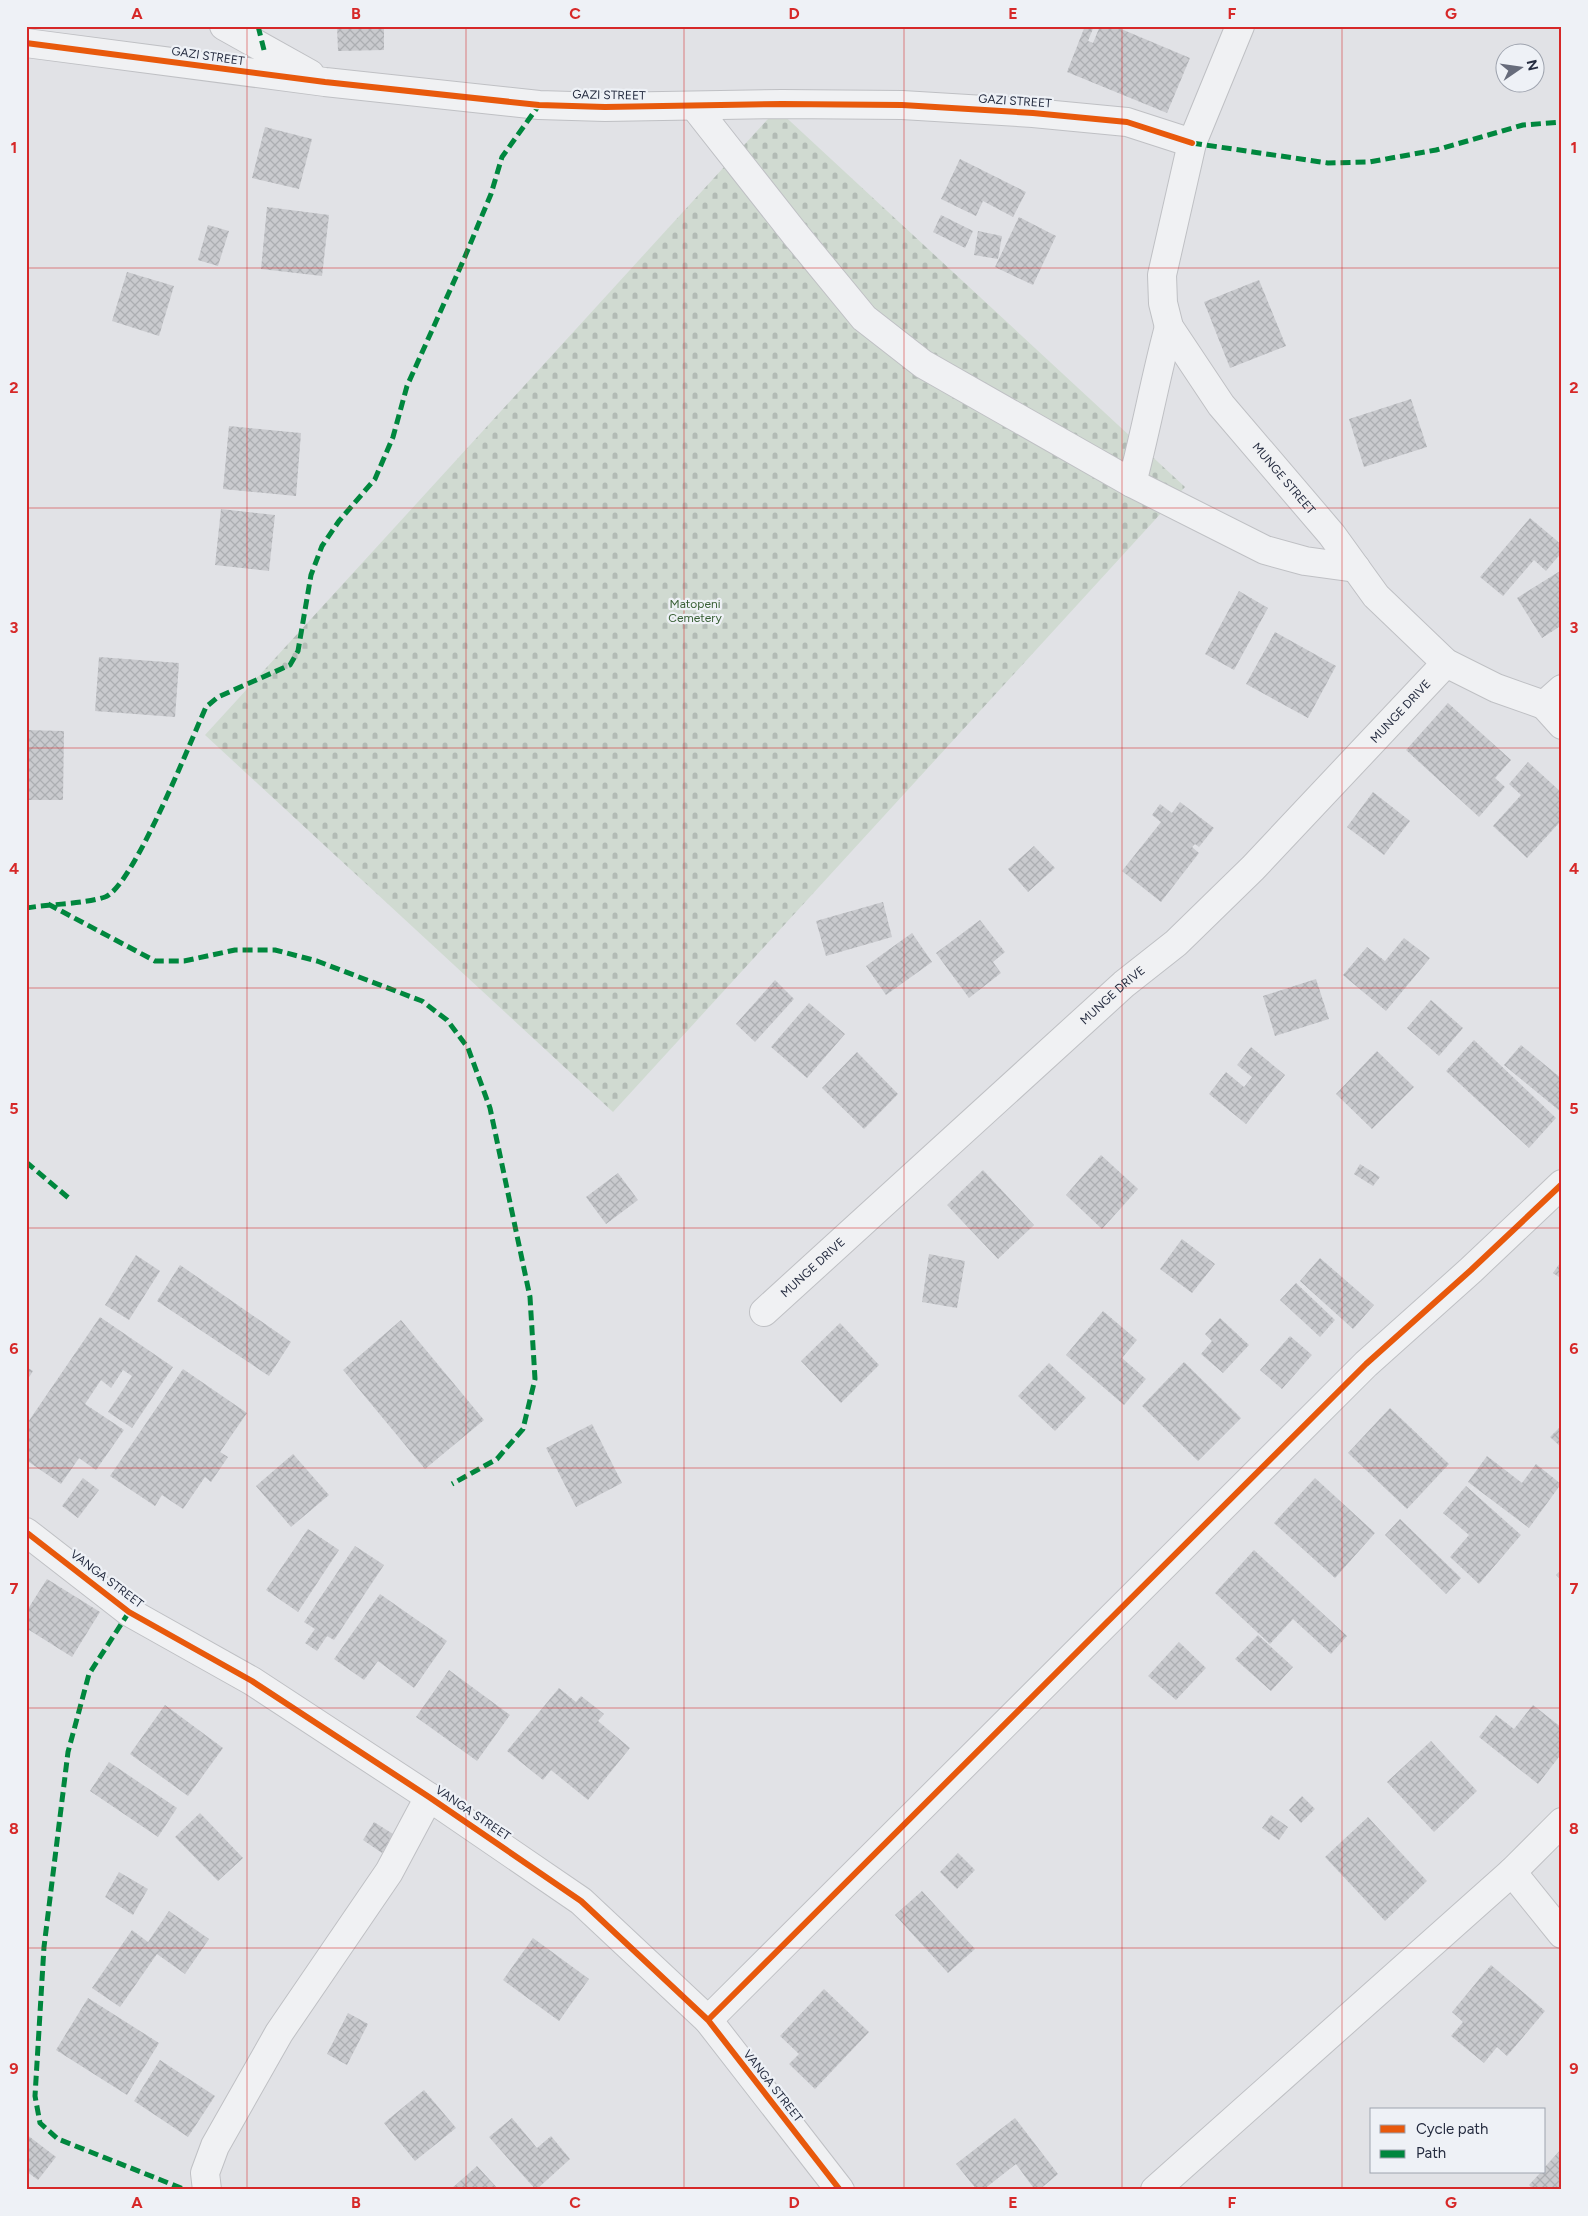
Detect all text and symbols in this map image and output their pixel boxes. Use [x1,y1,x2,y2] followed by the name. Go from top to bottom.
[131,4,143,23] text: A
[351,4,361,23] text: B
[569,4,581,23] text: C
[788,4,800,23] text: D
[1008,4,1018,23] text: E
[1228,4,1237,23] text: F
[1445,4,1457,23] text: G
[1496,42,1546,92] north arrow
[171,44,246,68] street label: GAZI STREET
[1523,58,1542,72] text: N
[572,87,646,103] street label: GAZI STREET
[978,91,1052,111] street label: GAZI STREET
[11,138,17,157] text: 1
[1571,138,1577,157] text: 1
[9,378,19,397] text: 2
[1569,378,1579,397] text: 2
[1249,440,1318,517] street label: MUNGE STREET
[668,597,722,625] park label: Matopeni Cemetery
[10,618,19,637] text: 3
[1570,618,1579,637] text: 3
[1367,677,1434,746] street label: MUNGE DRIVE
[9,859,19,878] text: 4
[1569,859,1579,878] text: 4
[1077,963,1148,1027] street label: MUNGE DRIVE
[9,1099,19,1118] text: 5
[1569,1099,1579,1118] text: 5
[778,1235,848,1300] street label: MUNGE DRIVE
[9,1339,19,1358] text: 6
[1569,1339,1579,1358] text: 6
[68,1547,147,1611] street label: VANGA STREET
[10,1579,19,1598] text: 7
[1570,1579,1579,1598] text: 7
[433,1783,514,1844] street label: VANGA STREET
[9,1819,19,1838] text: 8
[1569,1819,1579,1838] text: 8
[740,2047,806,2125] street label: VANGA STREET
[9,2059,19,2078] text: 9
[1569,2059,1579,2078] text: 9
[1370,2108,1546,2174] legend
[1416,2120,1488,2138] text: Cycle path
[1416,2144,1446,2162] text: Path
[131,2193,143,2212] text: A
[351,2193,361,2212] text: B
[569,2193,581,2212] text: C
[788,2193,800,2212] text: D
[1008,2193,1018,2212] text: E
[1228,2193,1237,2212] text: F
[1445,2193,1457,2212] text: G

